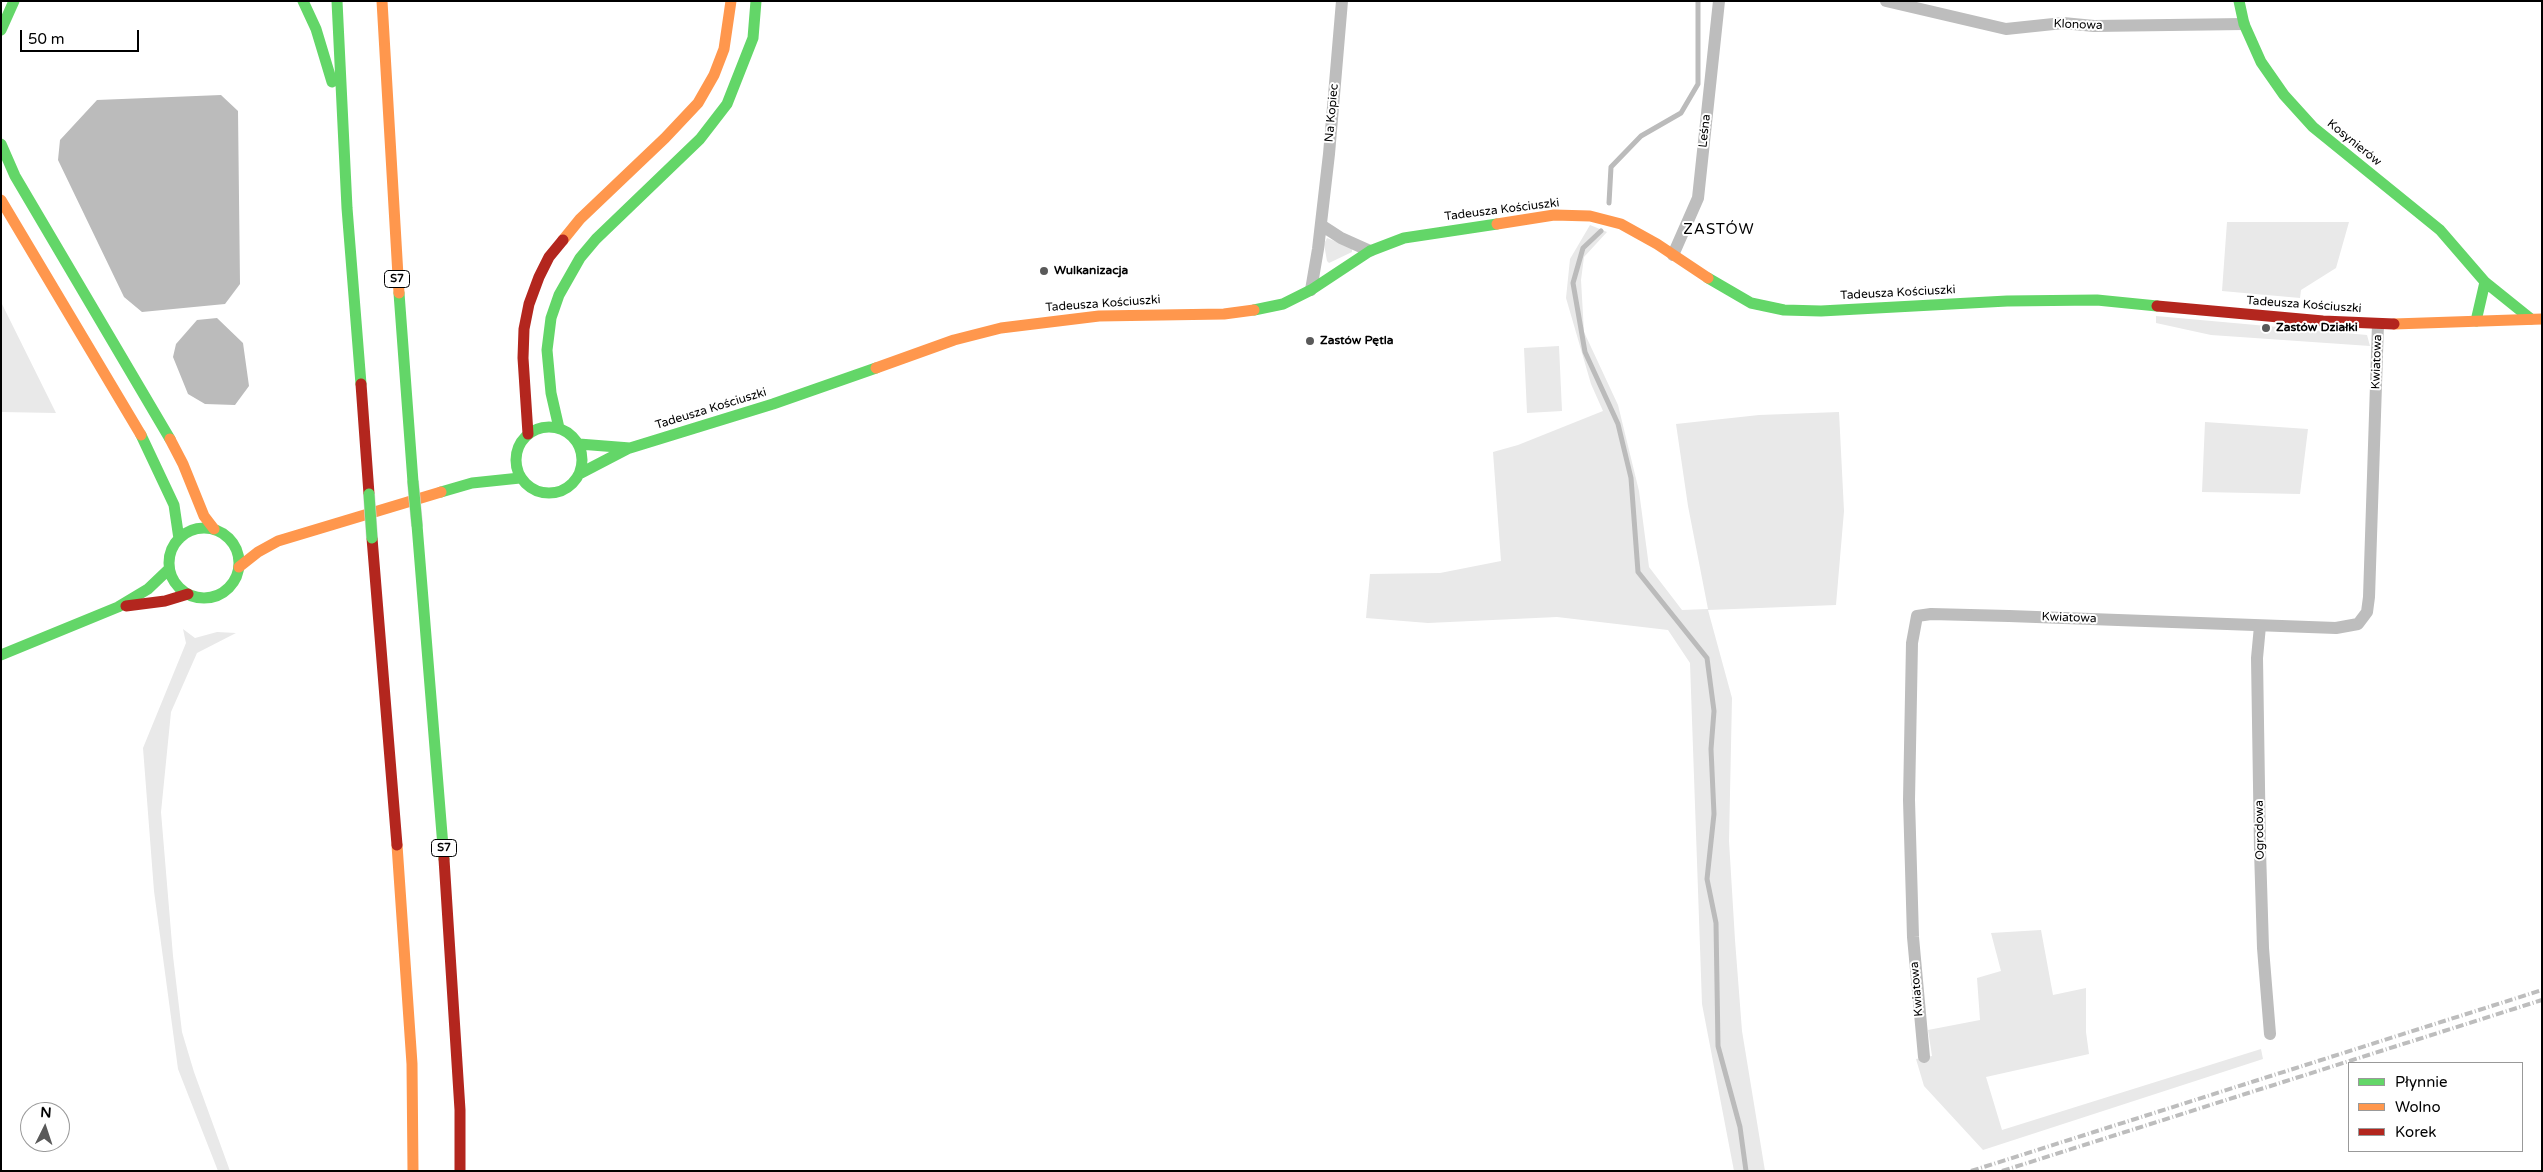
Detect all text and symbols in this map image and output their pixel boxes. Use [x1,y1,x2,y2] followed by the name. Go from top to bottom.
[2053,17,2103,33] street label: Klonowa
[22,20,141,52] scale bar
[28,30,65,48] text: 50 m
[1322,83,1342,143] street label: Na Kopiec
[1696,114,1714,148] street label: Leśna
[2324,117,2384,169] street label: Kosynierów
[1444,196,1560,224] street label: Tadeusza Kościuszki
[1682,221,1756,239] district label: ZASTÓW
[1054,264,1128,278] place label: Wulkanizacja
[1038,265,1050,277] marker: Wulkanizacja
[384,270,410,288] road number: S7
[1840,283,1956,303] street label: Tadeusza Kościuszki
[1045,293,1161,315] street label: Tadeusza Kościuszki
[2246,294,2362,316] street label: Tadeusza Kościuszki
[2276,321,2358,335] place label: Zastów Działki
[2260,322,2272,334] marker: Zastów Działki
[1320,334,1393,348] place label: Zastów Pętla
[2369,334,2385,390] street label: Kwiatowa
[1304,335,1316,347] marker: Zastów Pętla
[654,385,768,433] street label: Tadeusza Kościuszki
[2041,610,2097,626] street label: Kwiatowa
[2252,800,2268,860] street label: Ogrodowa
[432,840,456,856] road number: S7
[1907,961,1927,1017] street label: Kwiatowa
[2348,1062,2523,1152] legend
[2395,1073,2448,1091] text: Płynnie
[2395,1098,2441,1116] text: Wolno
[20,1102,70,1152] north arrow
[40,1104,52,1121] text: N
[2395,1123,2436,1141] text: Korek

